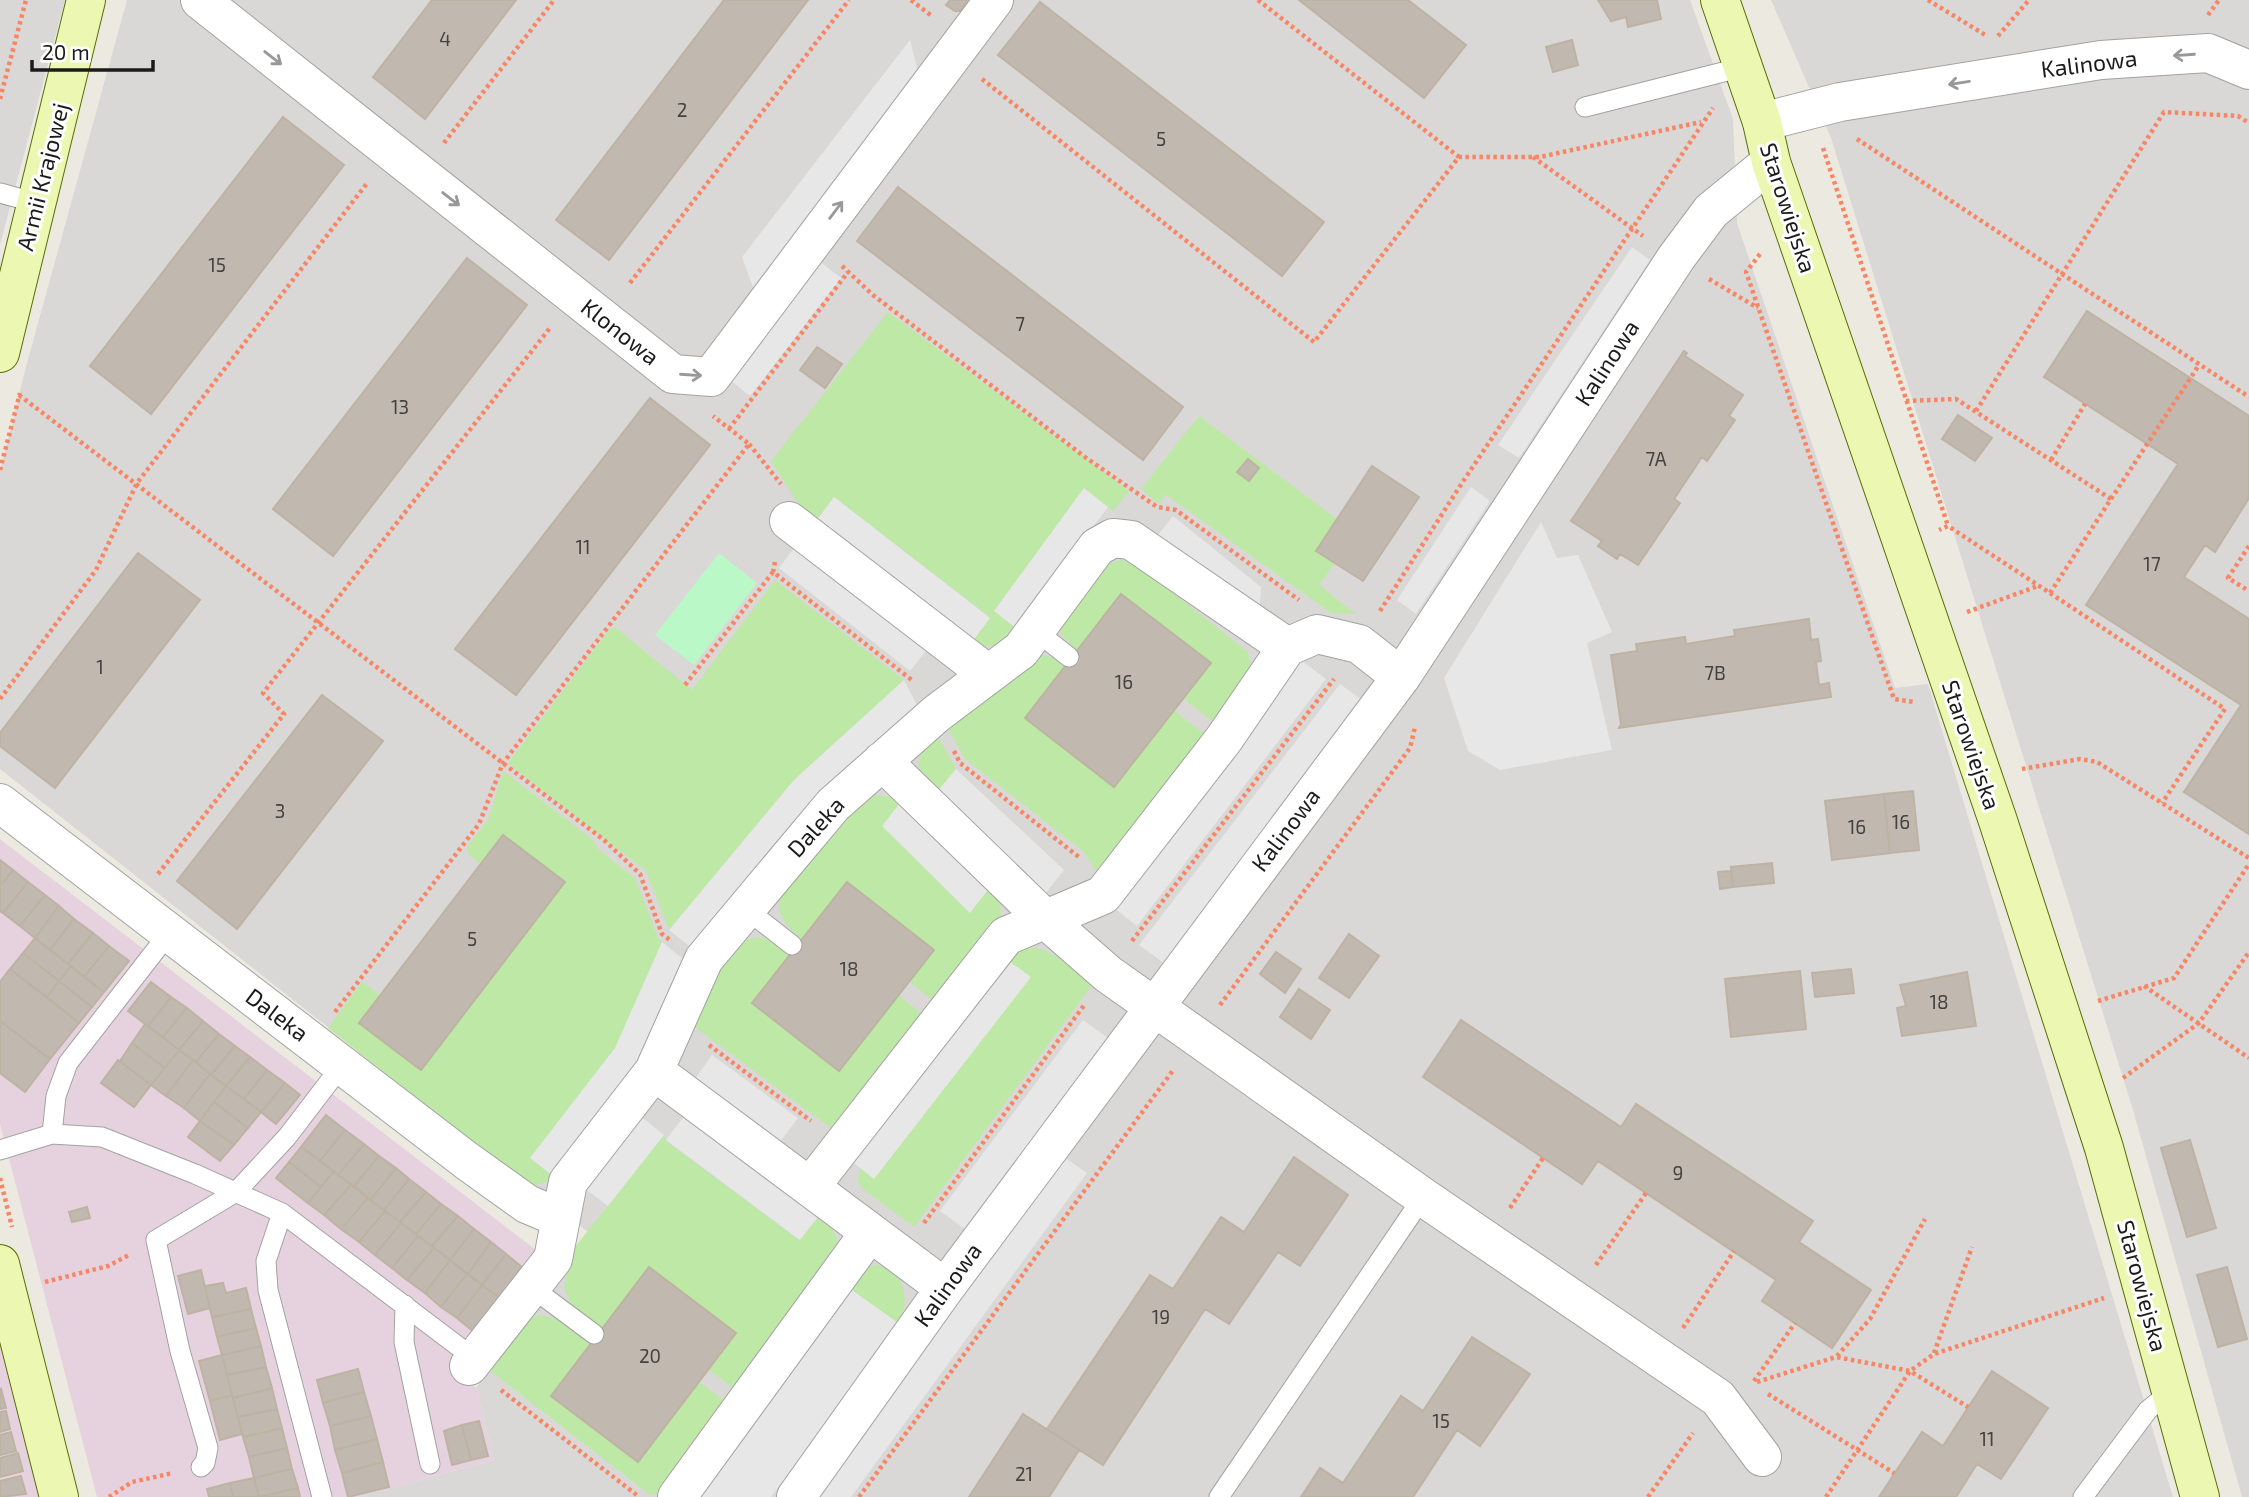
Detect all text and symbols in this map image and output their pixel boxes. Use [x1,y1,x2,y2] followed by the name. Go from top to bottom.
[439,27,451,50] house number: 4
[32,28,152,72] scale bar
[42,39,90,64] text: 20 m
[2039,43,2139,83] street label: Kalinowa
[2173,48,2196,61] one-way arrow
[263,50,282,65] one-way arrow
[1948,77,1971,90] one-way arrow
[677,98,687,121] house number: 2
[10,100,74,254] street label: Armii Krajowej
[1156,127,1166,150] house number: 5
[1755,139,1823,276] street label: Starowiejska
[442,191,460,206] one-way arrow
[828,202,843,220] one-way arrow
[208,253,226,276] house number: 15
[576,292,665,370] street label: Klonowa
[1015,312,1025,335] house number: 7
[1568,314,1644,411] street label: Kalinowa
[680,369,703,382] one-way arrow
[391,395,409,418] house number: 13
[1646,447,1667,470] house number: 7A
[575,535,591,558] house number: 11
[2143,552,2161,575] house number: 17
[96,655,104,678] house number: 1
[1704,661,1726,684] house number: 7B
[1115,670,1133,693] house number: 16
[1937,676,2007,813] street label: Starowiejska
[1245,782,1325,876] street label: Kalinowa
[781,790,850,862] street label: Daleka
[275,799,285,822] house number: 3
[1892,810,1910,833] house number: 16
[1848,815,1866,838] house number: 16
[467,927,477,950] house number: 5
[839,957,859,980] house number: 18
[241,982,315,1047] street label: Daleka
[1929,990,1949,1013] house number: 18
[1673,1161,1683,1184] house number: 9
[2112,1217,2174,1354] street label: Starowiejska
[907,1237,987,1332] street label: Kalinowa
[1152,1305,1170,1328] house number: 19
[639,1344,661,1367] house number: 20
[1432,1409,1450,1432] house number: 15
[1979,1427,1995,1450] house number: 11
[1015,1462,1033,1485] house number: 21

